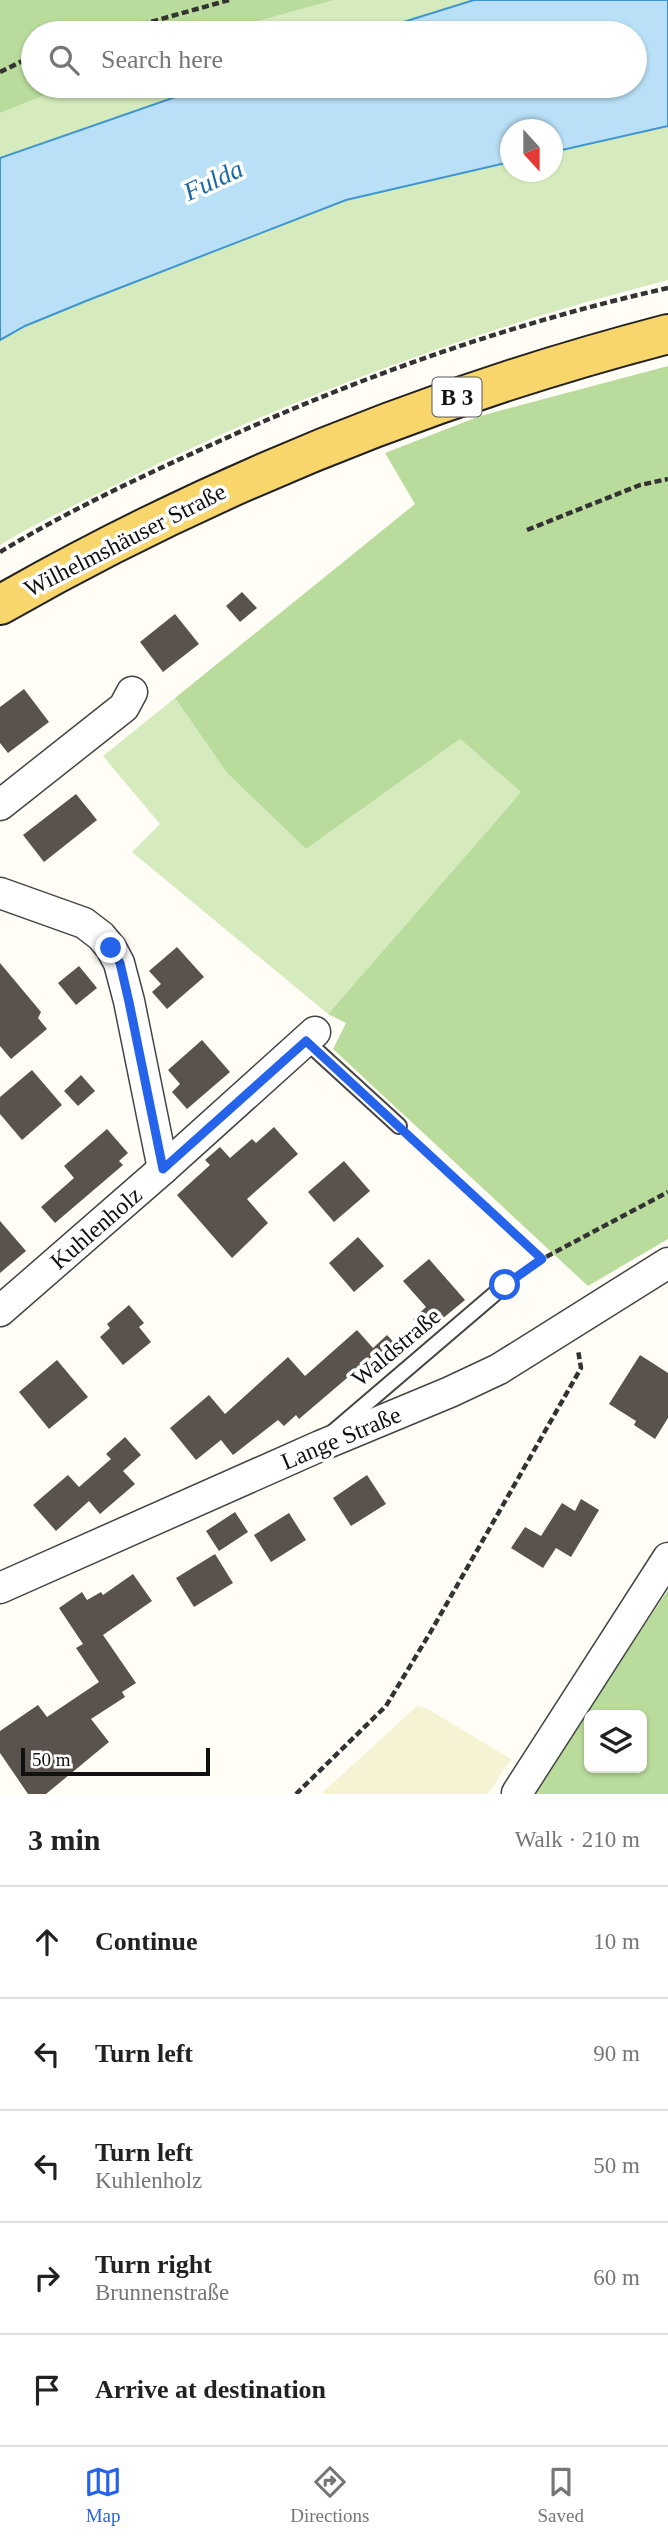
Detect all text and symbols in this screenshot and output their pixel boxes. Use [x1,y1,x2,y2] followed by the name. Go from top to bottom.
[21,21,647,98] search box
[45,41,83,79] icon: search
[101,45,223,74] text: Search here
[500,119,563,182] north arrow
[178,154,247,207] water label: Fulda
[433,378,482,416] road number: B 3
[20,478,230,602] street label: Wilhelmshäuser Straße
[95,932,126,963] route end
[45,1181,147,1275] street label: Kuhlenholz
[489,1269,520,1300] route start
[347,1303,445,1391] street label: Waldstraße
[277,1401,405,1475] street label: Lange Straße
[584,1710,647,1773] map controls
[584,1710,647,1773] button: layers
[21,1745,210,1777] scale bar
[32,1749,71,1770] text: 50 m
[28,1823,101,1856] text: 3 min
[515,1827,640,1852] text: Walk · 210 m
[28,1923,66,1961] icon: ahead
[95,1927,198,1956] text: Continue
[593,1929,640,1954] text: 10 m
[28,2035,66,2073] icon: left
[95,2039,193,2068] text: Turn left
[593,2041,640,2066] text: 90 m
[95,2138,193,2167] text: Turn left
[28,2147,66,2185] icon: left
[593,2153,640,2178] text: 50 m
[95,2168,202,2193] text: Kuhlenholz
[95,2250,212,2279] text: Turn right
[28,2259,66,2297] icon: right
[593,2265,640,2290] text: 60 m
[95,2280,229,2305] text: Brunnenstraße
[28,2371,66,2409] icon: arrive
[95,2375,326,2404] text: Arrive at destination
[84,2463,122,2527] tab: Map
[290,2463,369,2527] tab: Directions
[537,2463,584,2527] tab: Saved

